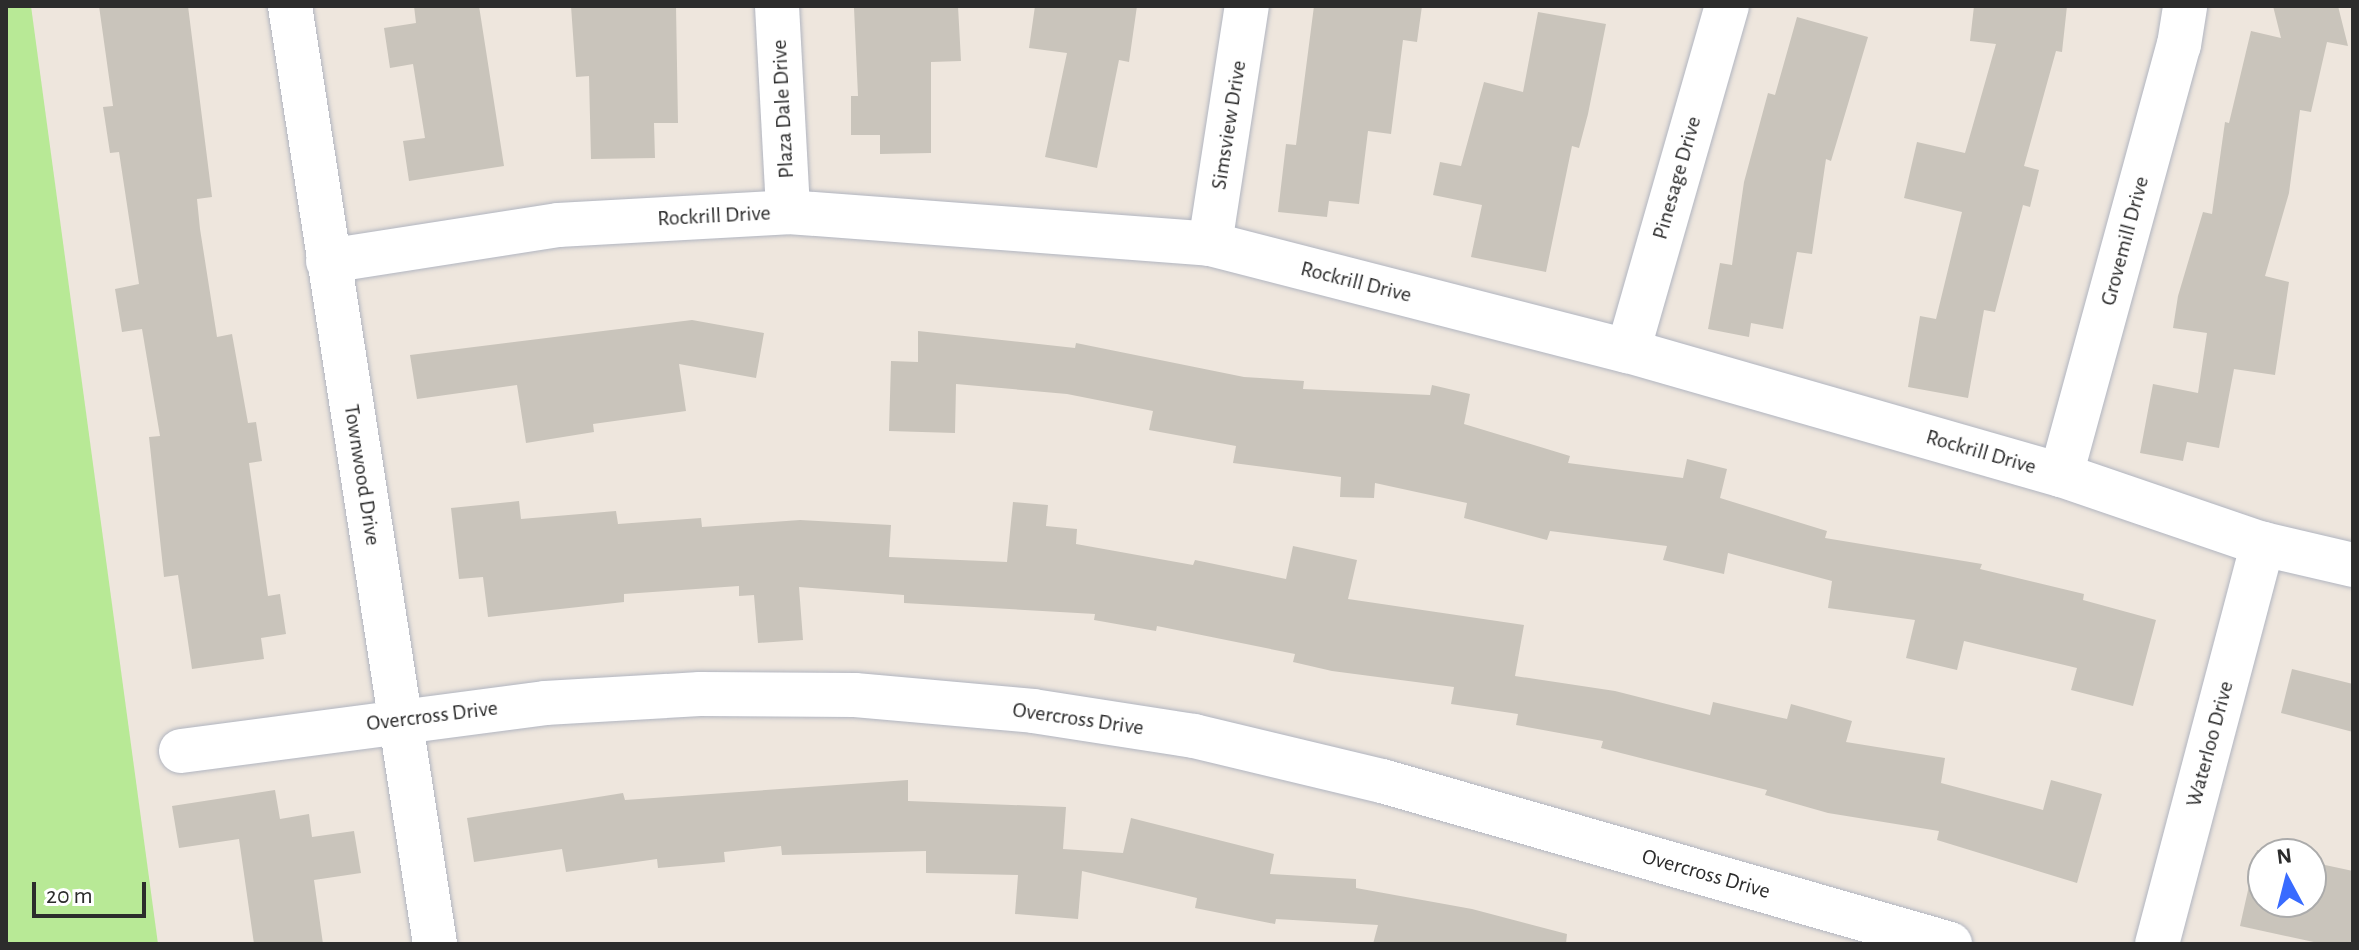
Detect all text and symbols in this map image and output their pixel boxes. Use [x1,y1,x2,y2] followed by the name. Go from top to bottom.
[766,39,800,179] street label: Plaza Dale Drive
[1206,59,1252,191] street label: Simsview Drive
[1647,113,1707,243] street label: Pinesage Drive
[2095,174,2155,308] street label: Grovemill Drive
[657,200,771,232] street label: Rockrill Drive
[1298,255,1414,309] street label: Rockrill Drive
[338,403,386,547] street label: Townwood Drive
[1923,424,2039,480] street label: Rockrill Drive
[2181,678,2239,810] street label: Waterloo Drive
[365,695,499,737] street label: Overcross Drive
[1011,697,1145,741] street label: Overcross Drive
[2247,838,2327,918] north arrow
[1639,843,1773,905] street label: Overcross Drive
[2275,844,2293,868] text: N
[36,866,150,916] scale bar
[46,884,93,908] text: 20 m

